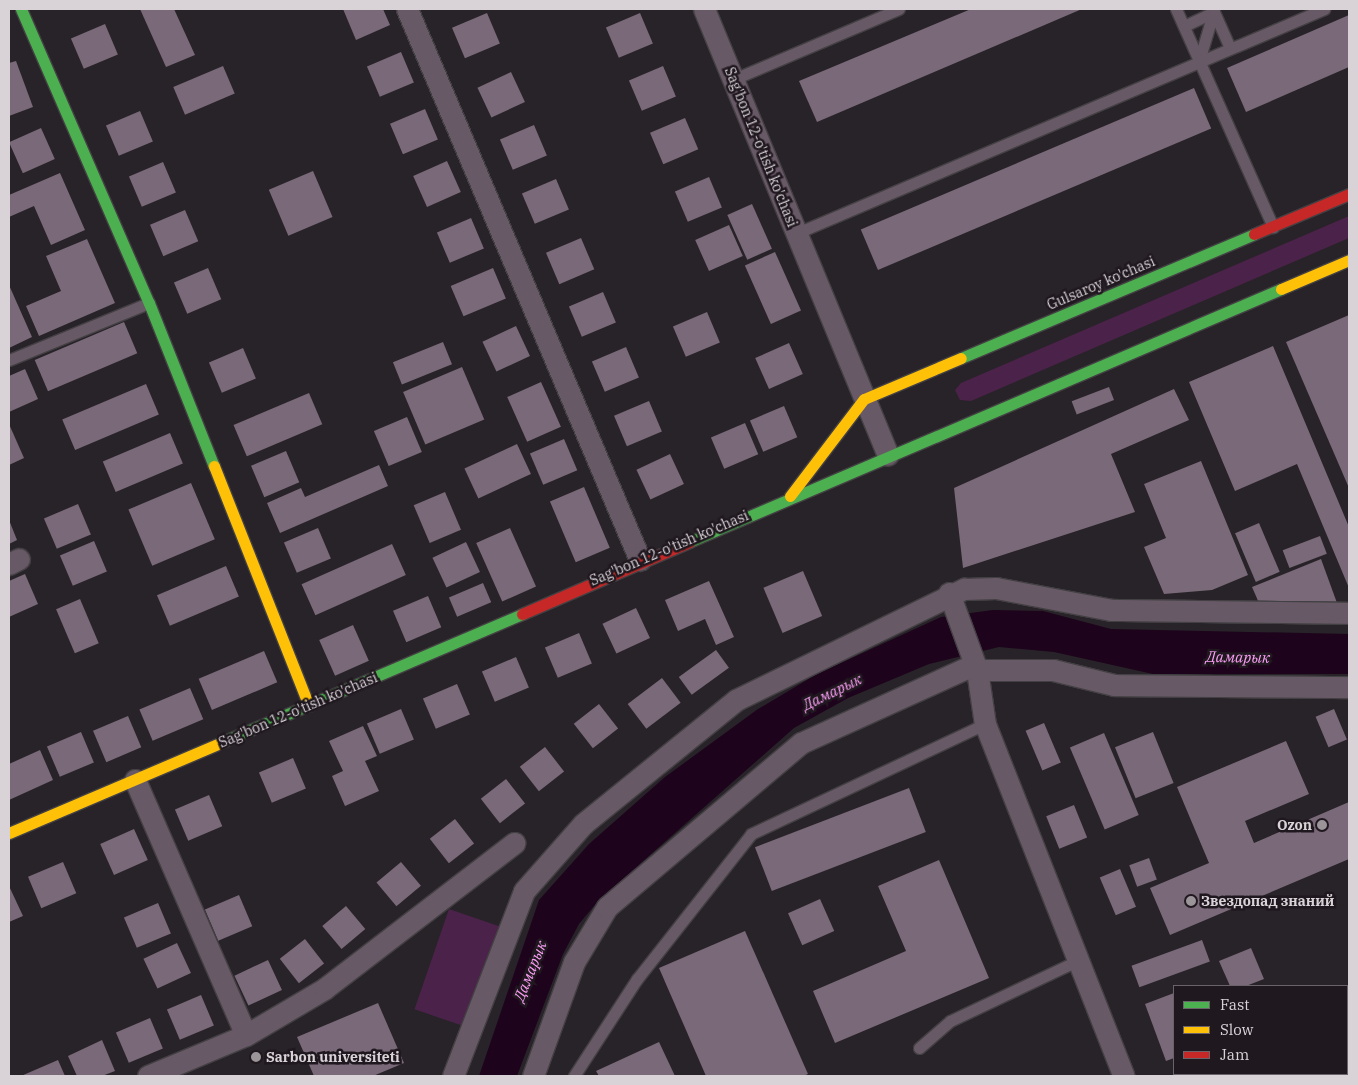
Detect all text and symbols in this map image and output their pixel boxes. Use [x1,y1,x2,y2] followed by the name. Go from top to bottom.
[721,65,801,229] street label: Sag'bon 12-o'tish ko'chasi
[1044,253,1158,313] street label: Gulsaroy ko'chasi
[587,507,751,589] street label: Sag'bon 12-o'tish ko'chasi
[1206,647,1270,667] water label: Дамарык
[216,669,380,751] street label: Sag'bon 12-o'tish ko'chasi
[799,670,865,714] water label: Дамарык
[1277,817,1312,833] place label: Ozon
[1316,819,1328,831] marker: Ozon
[1201,893,1334,909] place label: Звездопад знаний
[1185,895,1197,907] marker: Звездопад знаний
[510,938,550,1004] water label: Дамарык
[1173,985,1348,1075] legend
[1220,995,1250,1014] text: Fast
[1220,1020,1253,1039] text: Slow
[1220,1045,1249,1064] text: Jam
[266,1049,400,1065] place label: Sarbon universiteti
[250,1051,262,1063] marker: Sarbon universiteti

